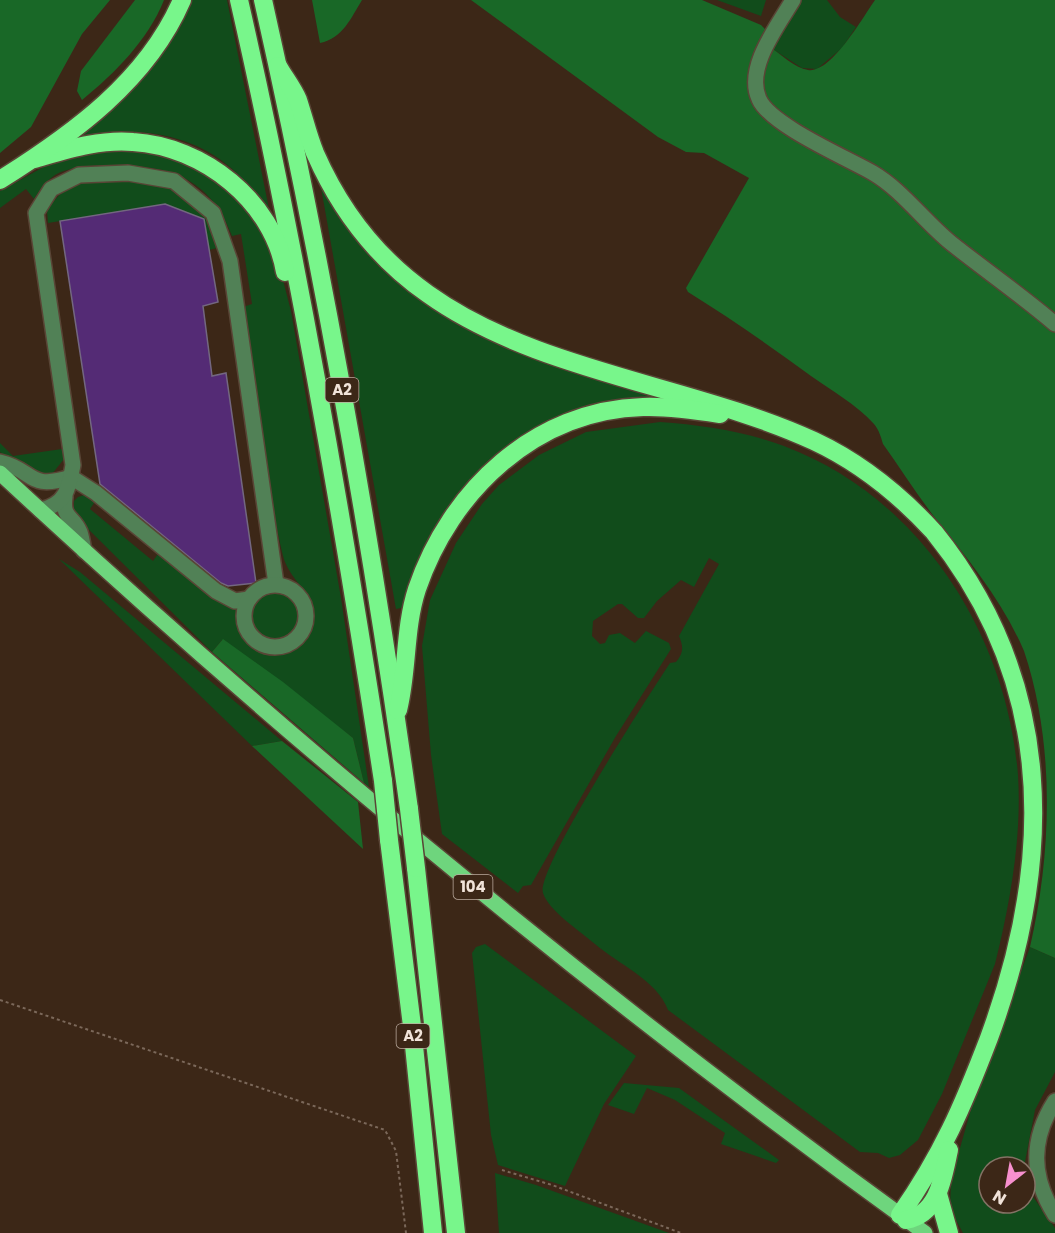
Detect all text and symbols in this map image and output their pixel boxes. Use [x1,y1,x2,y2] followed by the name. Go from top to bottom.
[326,378,358,402] road number: A2
[454,875,492,899] road number: 104
[396,1024,430,1048] road number: A2
[977,1155,1037,1215] north arrow
[988,1184,1011,1210] text: N

